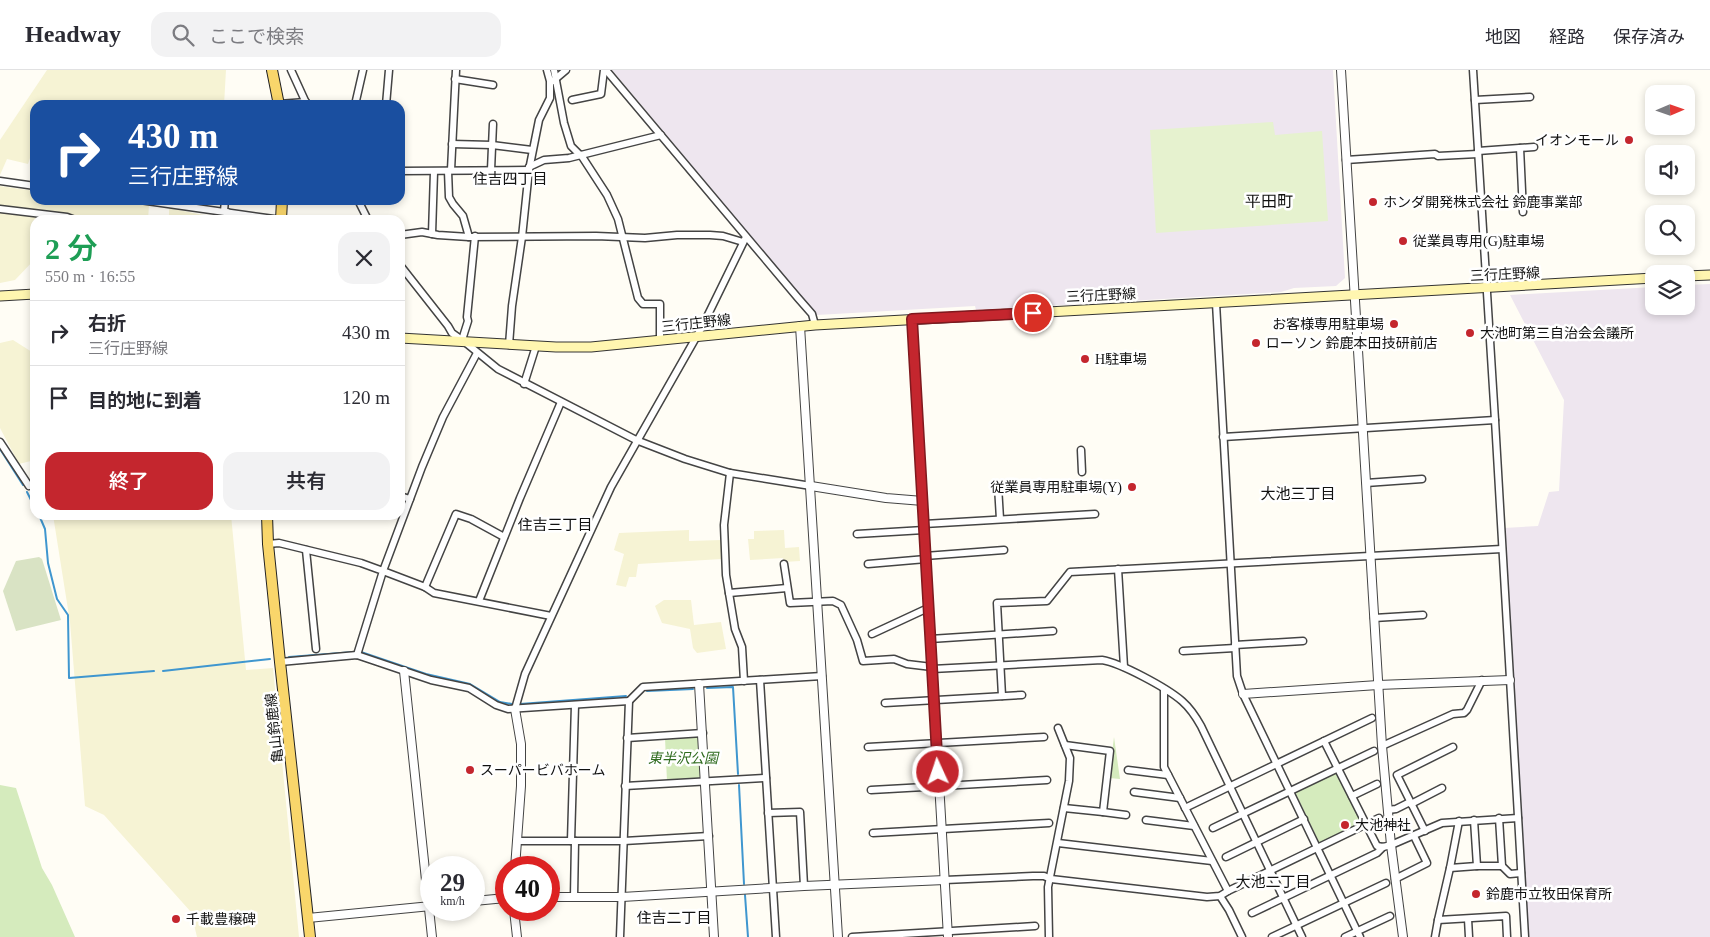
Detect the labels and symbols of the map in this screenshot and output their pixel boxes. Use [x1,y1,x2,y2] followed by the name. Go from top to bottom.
[1645,85,1695,135] north arrow
[1535,133,1619,148] place label: イオンモール
[1623,134,1635,146] marker: イオンモール
[472,171,548,187] district label: 住吉四丁目
[1245,193,1293,210] district label: 平田町
[1383,195,1583,210] place label: ホンダ開発株式会社 鈴鹿事業部
[1367,196,1379,208] marker: ホンダ開発株式会社 鈴鹿事業部
[1413,234,1544,250] place label: 従業員専用(G)駐車場
[1397,235,1409,247] marker: 従業員専用(G)駐車場
[1470,265,1540,284] street label: 三行庄野線
[1066,286,1136,305] street label: 三行庄野線
[1012,292,1054,334] pin
[660,312,732,335] street label: 三行庄野線
[1272,317,1384,332] place label: お客様専用駐車場
[1388,318,1400,330] marker: お客様専用駐車場
[1480,325,1634,341] place label: 大池町第三自治会会議所
[1464,327,1476,339] marker: 大池町第三自治会会議所
[1266,335,1438,351] place label: ローソン 鈴鹿本田技研前店
[1250,337,1262,349] marker: ローソン 鈴鹿本田技研前店
[1095,352,1147,367] place label: H駐車場
[1079,353,1091,365] marker: H駐車場
[991,480,1122,496] place label: 従業員専用駐車場(Y)
[1126,481,1138,493] marker: 従業員専用駐車場(Y)
[1260,486,1336,502] district label: 大池三丁目
[517,517,593,533] district label: 住吉三丁目
[263,692,286,764] street label: 亀山鈴鹿線
[911,745,963,797] position arrow
[648,751,720,766] park label: 東半沢公園
[480,763,605,778] place label: スーパービバホーム
[464,764,476,776] marker: スーパービバホーム
[1355,818,1411,833] place label: 大池神社
[1339,819,1351,831] marker: 大池神社
[495,856,560,921] speed limit sign: 40
[1235,874,1311,890] district label: 大池二丁目
[1486,886,1612,902] place label: 鈴鹿市立牧田保育所
[1470,888,1482,900] marker: 鈴鹿市立牧田保育所
[636,910,712,926] district label: 住吉二丁目
[186,912,256,927] place label: 千載豊穣碑
[170,913,182,925] marker: 千載豊穣碑

